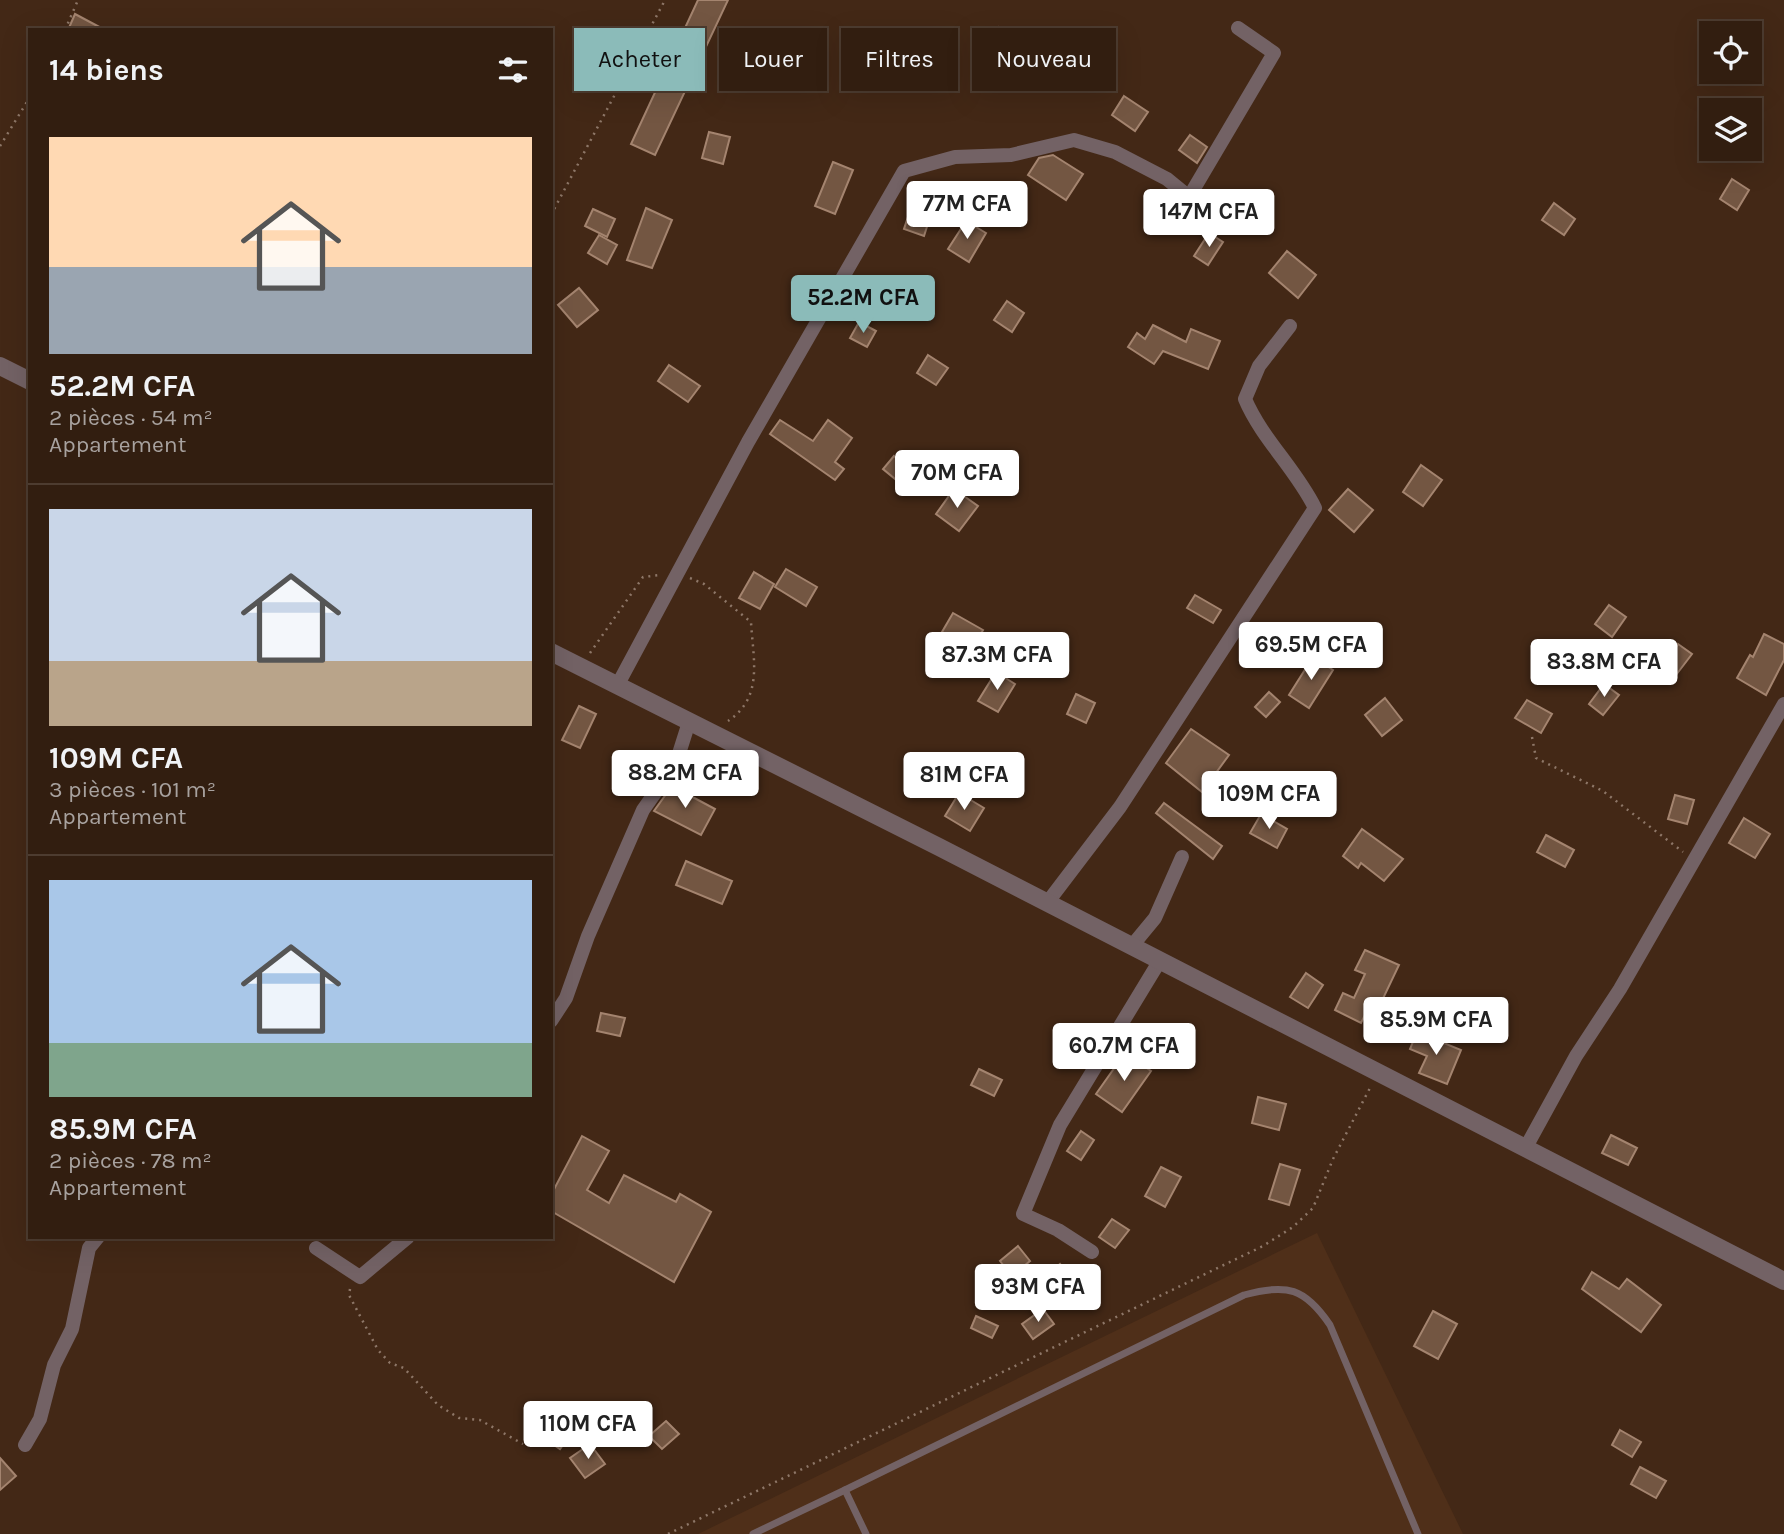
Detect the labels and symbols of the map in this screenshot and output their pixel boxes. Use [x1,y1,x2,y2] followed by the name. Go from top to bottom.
[902,182,1032,241] pin: 77M CFA
[1137,190,1281,249] pin: 147M CFA
[783,276,943,335] pin: 52.2M CFA
[892,450,1022,510] pin: 70M CFA
[1231,622,1391,682] pin: 69.5M CFA
[917,632,1077,692] pin: 87.3M CFA
[1524,640,1684,699] pin: 83.8M CFA
[605,750,765,810] pin: 88.2M CFA
[899,752,1029,812] pin: 81M CFA
[1197,772,1341,831] pin: 109M CFA
[1356,998,1516,1057] pin: 85.9M CFA
[1044,1024,1204,1083] pin: 60.7M CFA
[973,1264,1103,1324] pin: 93M CFA
[516,1402,660,1461] pin: 110M CFA

